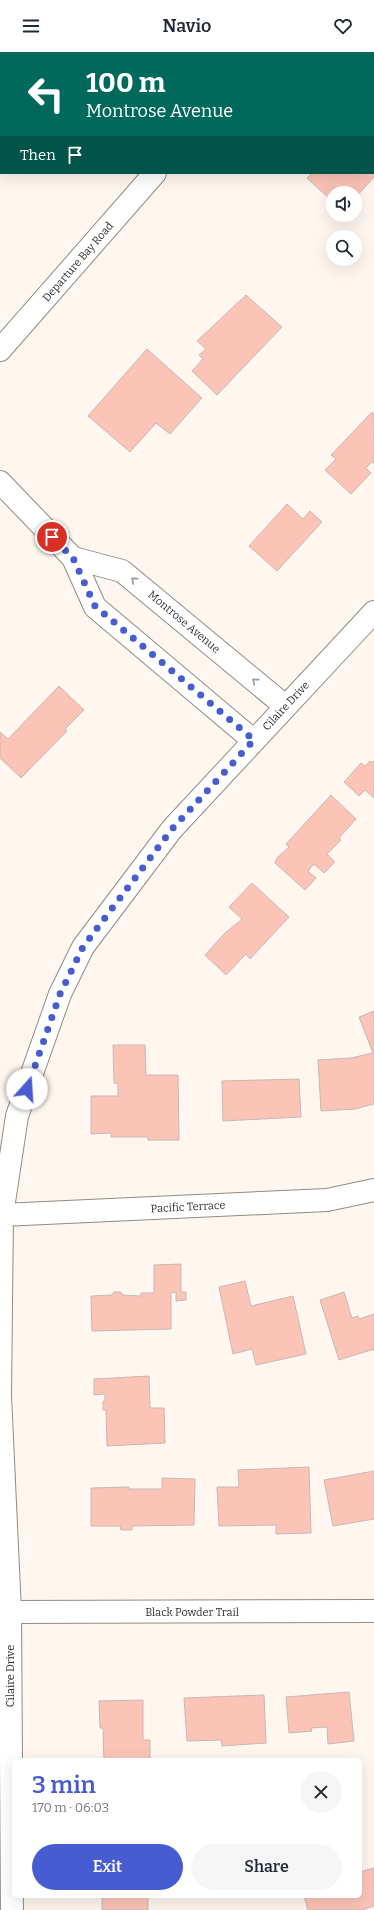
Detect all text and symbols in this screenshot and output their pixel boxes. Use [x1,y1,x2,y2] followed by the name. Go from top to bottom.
[20,15,42,37] icon: menu
[163,15,211,37] text: Navio
[332,15,354,37] icon: heart
[86,66,165,99] text: 100 m
[20,68,72,120] icon: left
[86,100,233,122] text: Montrose Avenue
[64,144,86,166] icon: arrive
[20,146,56,164] text: Then
[326,186,362,266] map controls
[326,186,362,222] button: sound
[40,219,116,304] street label: Departure Bay Road
[326,230,362,266] button: search
[35,520,69,554] pin
[41,526,63,548] icon: arrive
[131,578,138,585] one-way arrow
[145,588,223,656] street label: Montrose Avenue
[253,679,260,686] one-way arrow
[260,679,312,733] street label: Cilaire Drive
[6,1068,48,1110] position arrow
[150,1199,226,1215] street label: Pacific Terrace
[145,1606,239,1619] street label: Black Powder Trail
[4,1645,17,1707] street label: Cilaire Drive
[32,1771,96,1799] text: 3 min
[300,1771,342,1813] button: close
[32,1800,109,1815] text: 170 m · 06:03
[32,1844,183,1890] button: Exit
[191,1844,342,1890] button: Share

